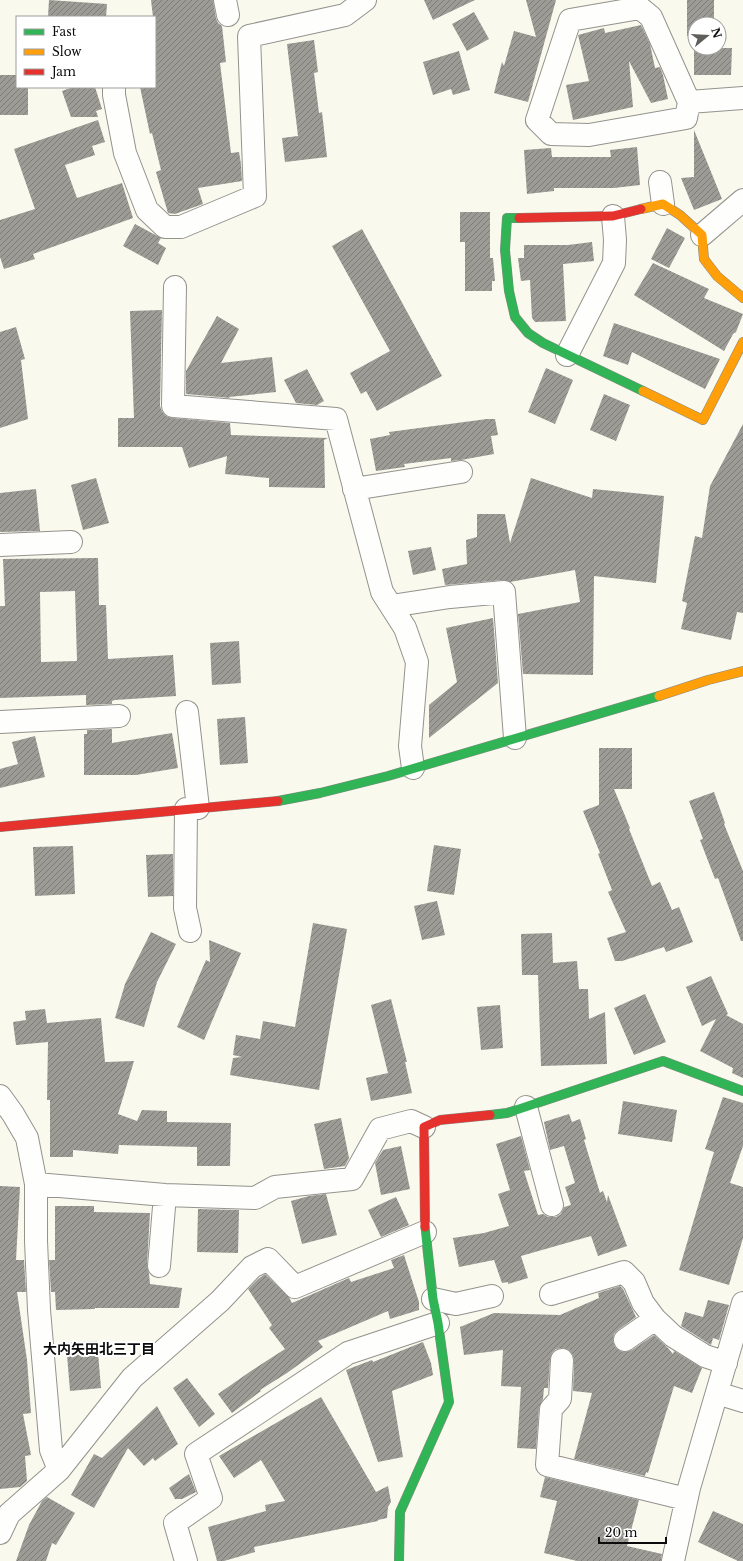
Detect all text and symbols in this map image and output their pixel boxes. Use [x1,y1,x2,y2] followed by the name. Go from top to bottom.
[16,16,156,88] legend
[687,16,727,56] north arrow
[52,24,77,39] text: Fast
[708,26,725,41] text: N
[52,44,82,59] text: Slow
[50,64,76,79] text: Jam
[43,1340,155,1358] district label: 大内矢田北三丁目
[599,1519,666,1545] scale bar
[605,1525,637,1540] text: 20 m

